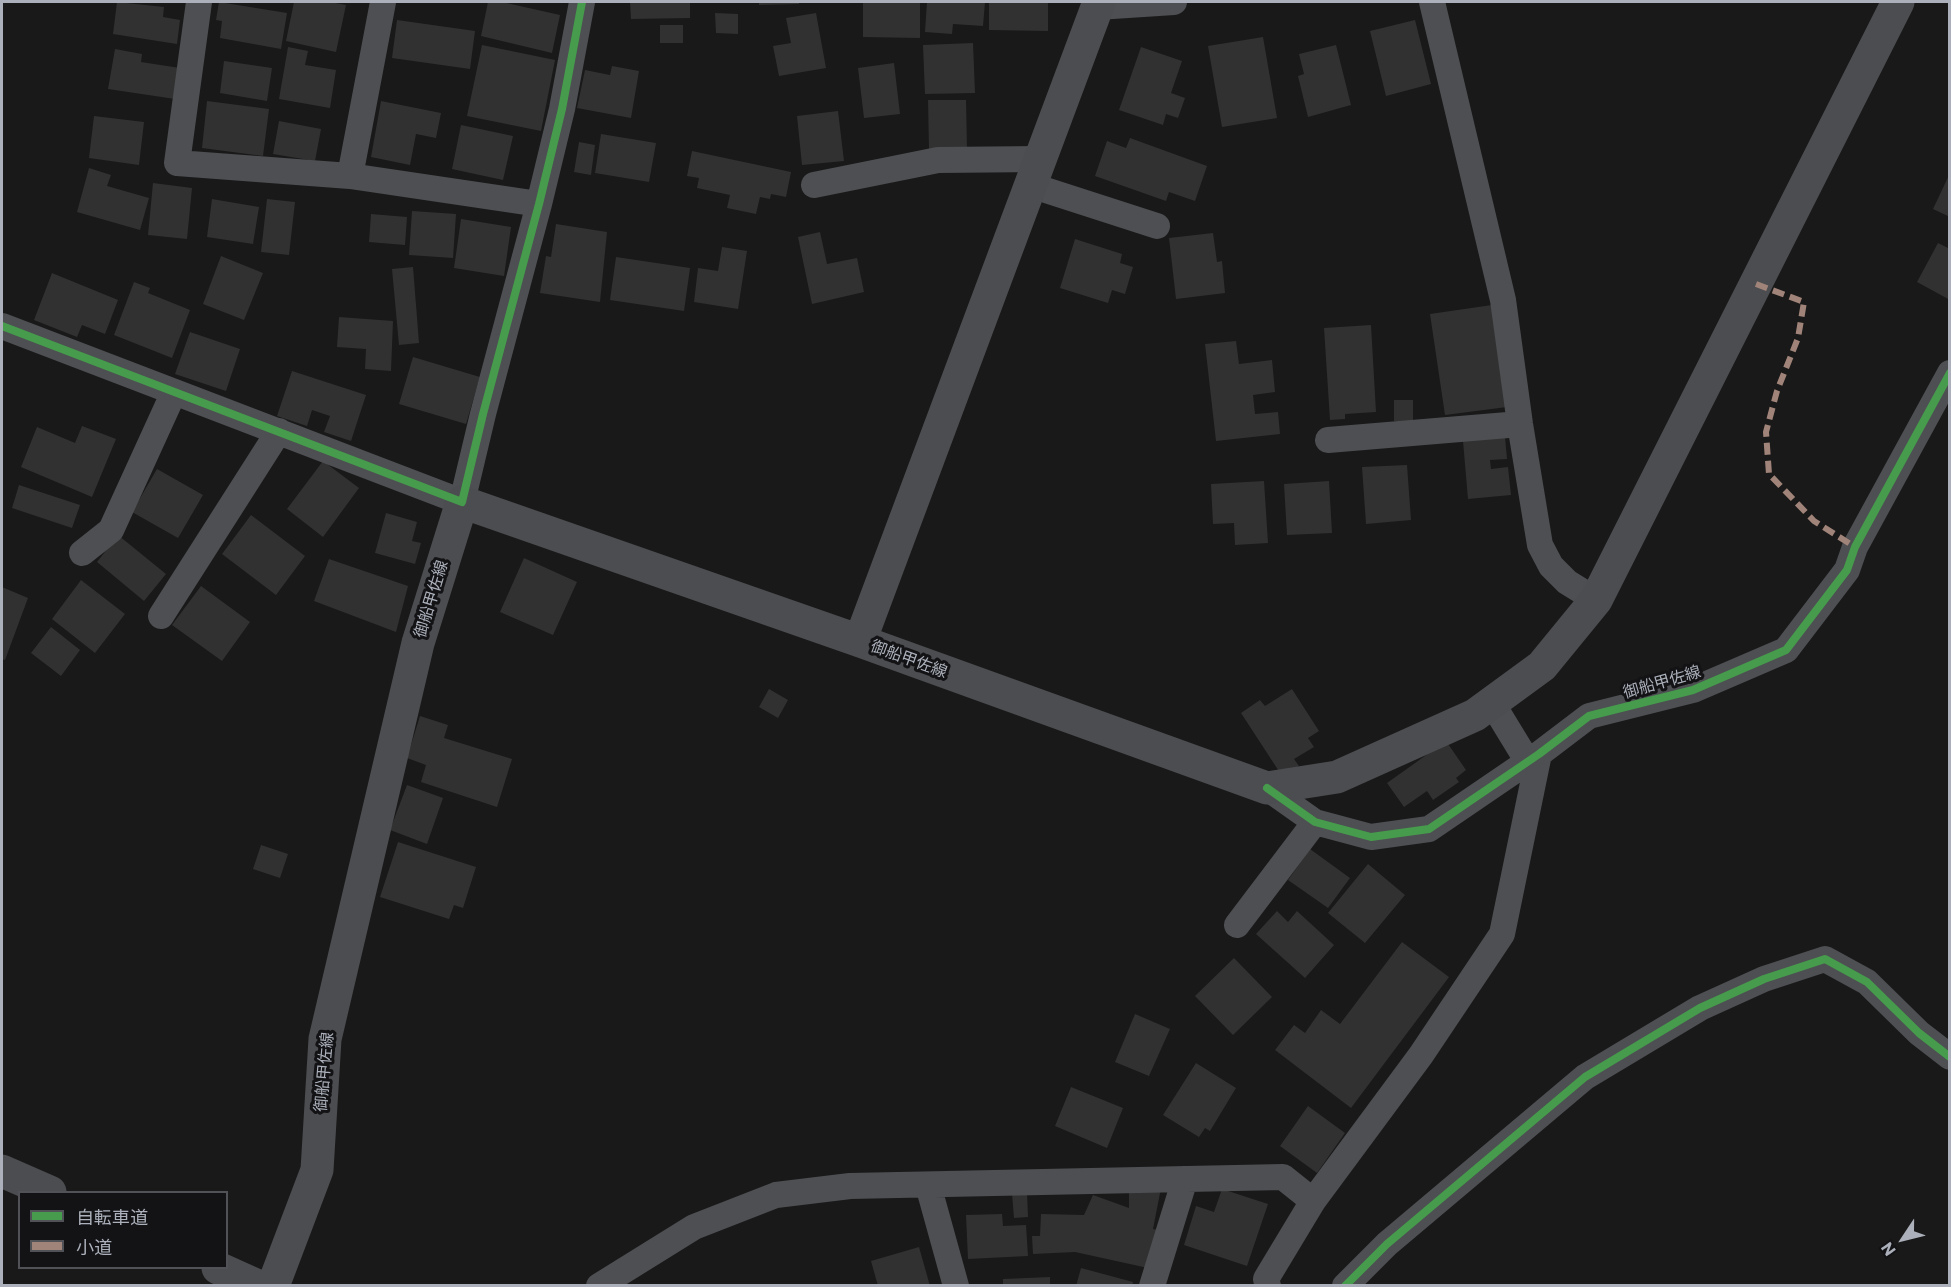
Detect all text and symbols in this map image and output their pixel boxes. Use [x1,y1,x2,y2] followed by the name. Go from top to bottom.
[410,558,452,640] street label: 御船甲佐線
[868,636,950,682] street label: 御船甲佐線
[1621,662,1703,702] street label: 御船甲佐線
[311,1031,337,1113] street label: 御船甲佐線
[18,1191,228,1269] legend
[76,1206,148,1228] text: 自転車道
[1873,1209,1933,1269] north arrow
[76,1236,112,1258] text: 小道
[1877,1239,1899,1260] text: N

